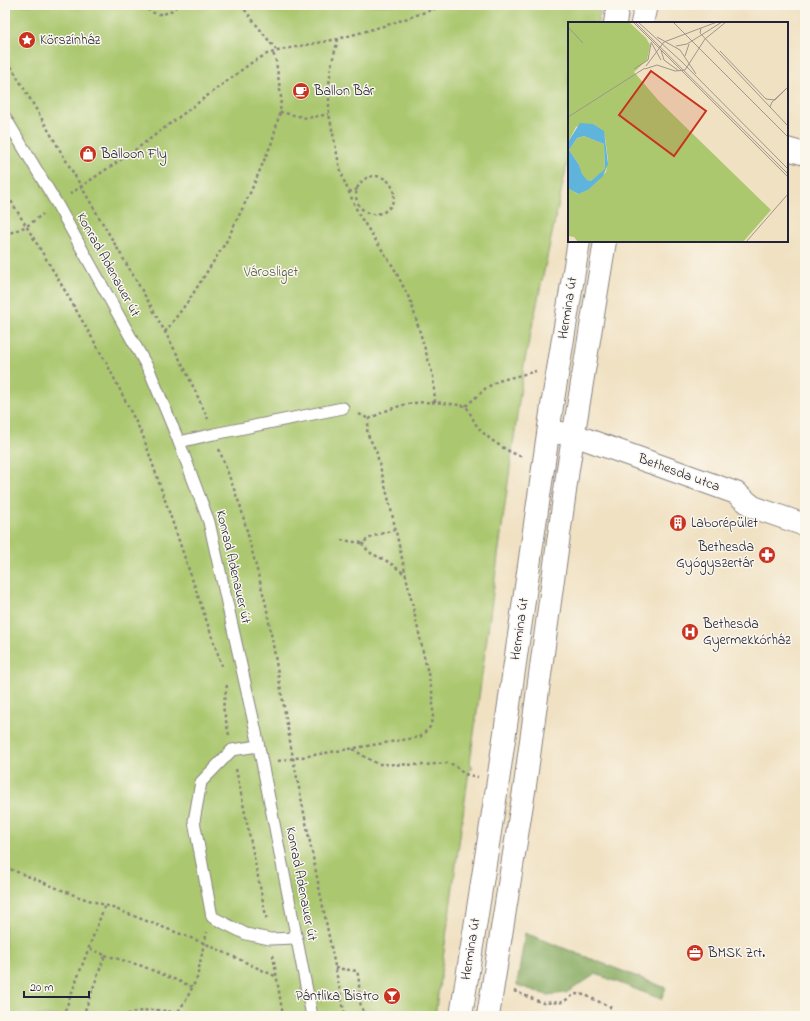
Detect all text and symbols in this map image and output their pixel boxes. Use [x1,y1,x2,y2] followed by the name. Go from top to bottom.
[568,22,788,242] inset map
[17,30,37,50] place icon: Körszínház
[40,30,101,51] place label: Körszínház
[291,81,311,101] cafe icon: Ballon Bár
[313,81,375,102] place label: Ballon Bár
[78,144,98,164] shop icon: Balloon Fly
[100,144,167,166] place label: Balloon Fly
[71,209,145,321] street label: Konrad Adenauer út
[243,262,299,284] park label: Városliget
[553,275,583,341] street label: Hermina út
[634,448,723,498] street label: Bethesda utca
[210,508,256,626] street label: Konrad Adenauer út
[668,513,688,533] building icon: Laborépület
[691,513,758,534] place label: Laborépület
[676,537,755,575] place label: Bethesda Gyógyszertár
[757,545,777,565] pharmacy icon: Bethesda Gyógyszertár
[505,596,535,662] street label: Hermina út
[702,614,791,652] place label: Bethesda Gyermekkórház
[680,622,700,642] hospital icon: Bethesda Gyermekkórház
[280,825,322,943] street label: Konrad Adenauer út
[456,916,486,982] street label: Hermina út
[685,943,705,963] office icon: BMSK Zrt.
[707,943,765,964] place label: BMSK Zrt.
[24,973,89,999] scale bar
[30,979,53,997] text: 20 m
[296,986,379,1007] place label: Pántlika Bistro
[382,986,402,1006] bar icon: Pántlika Bistro

